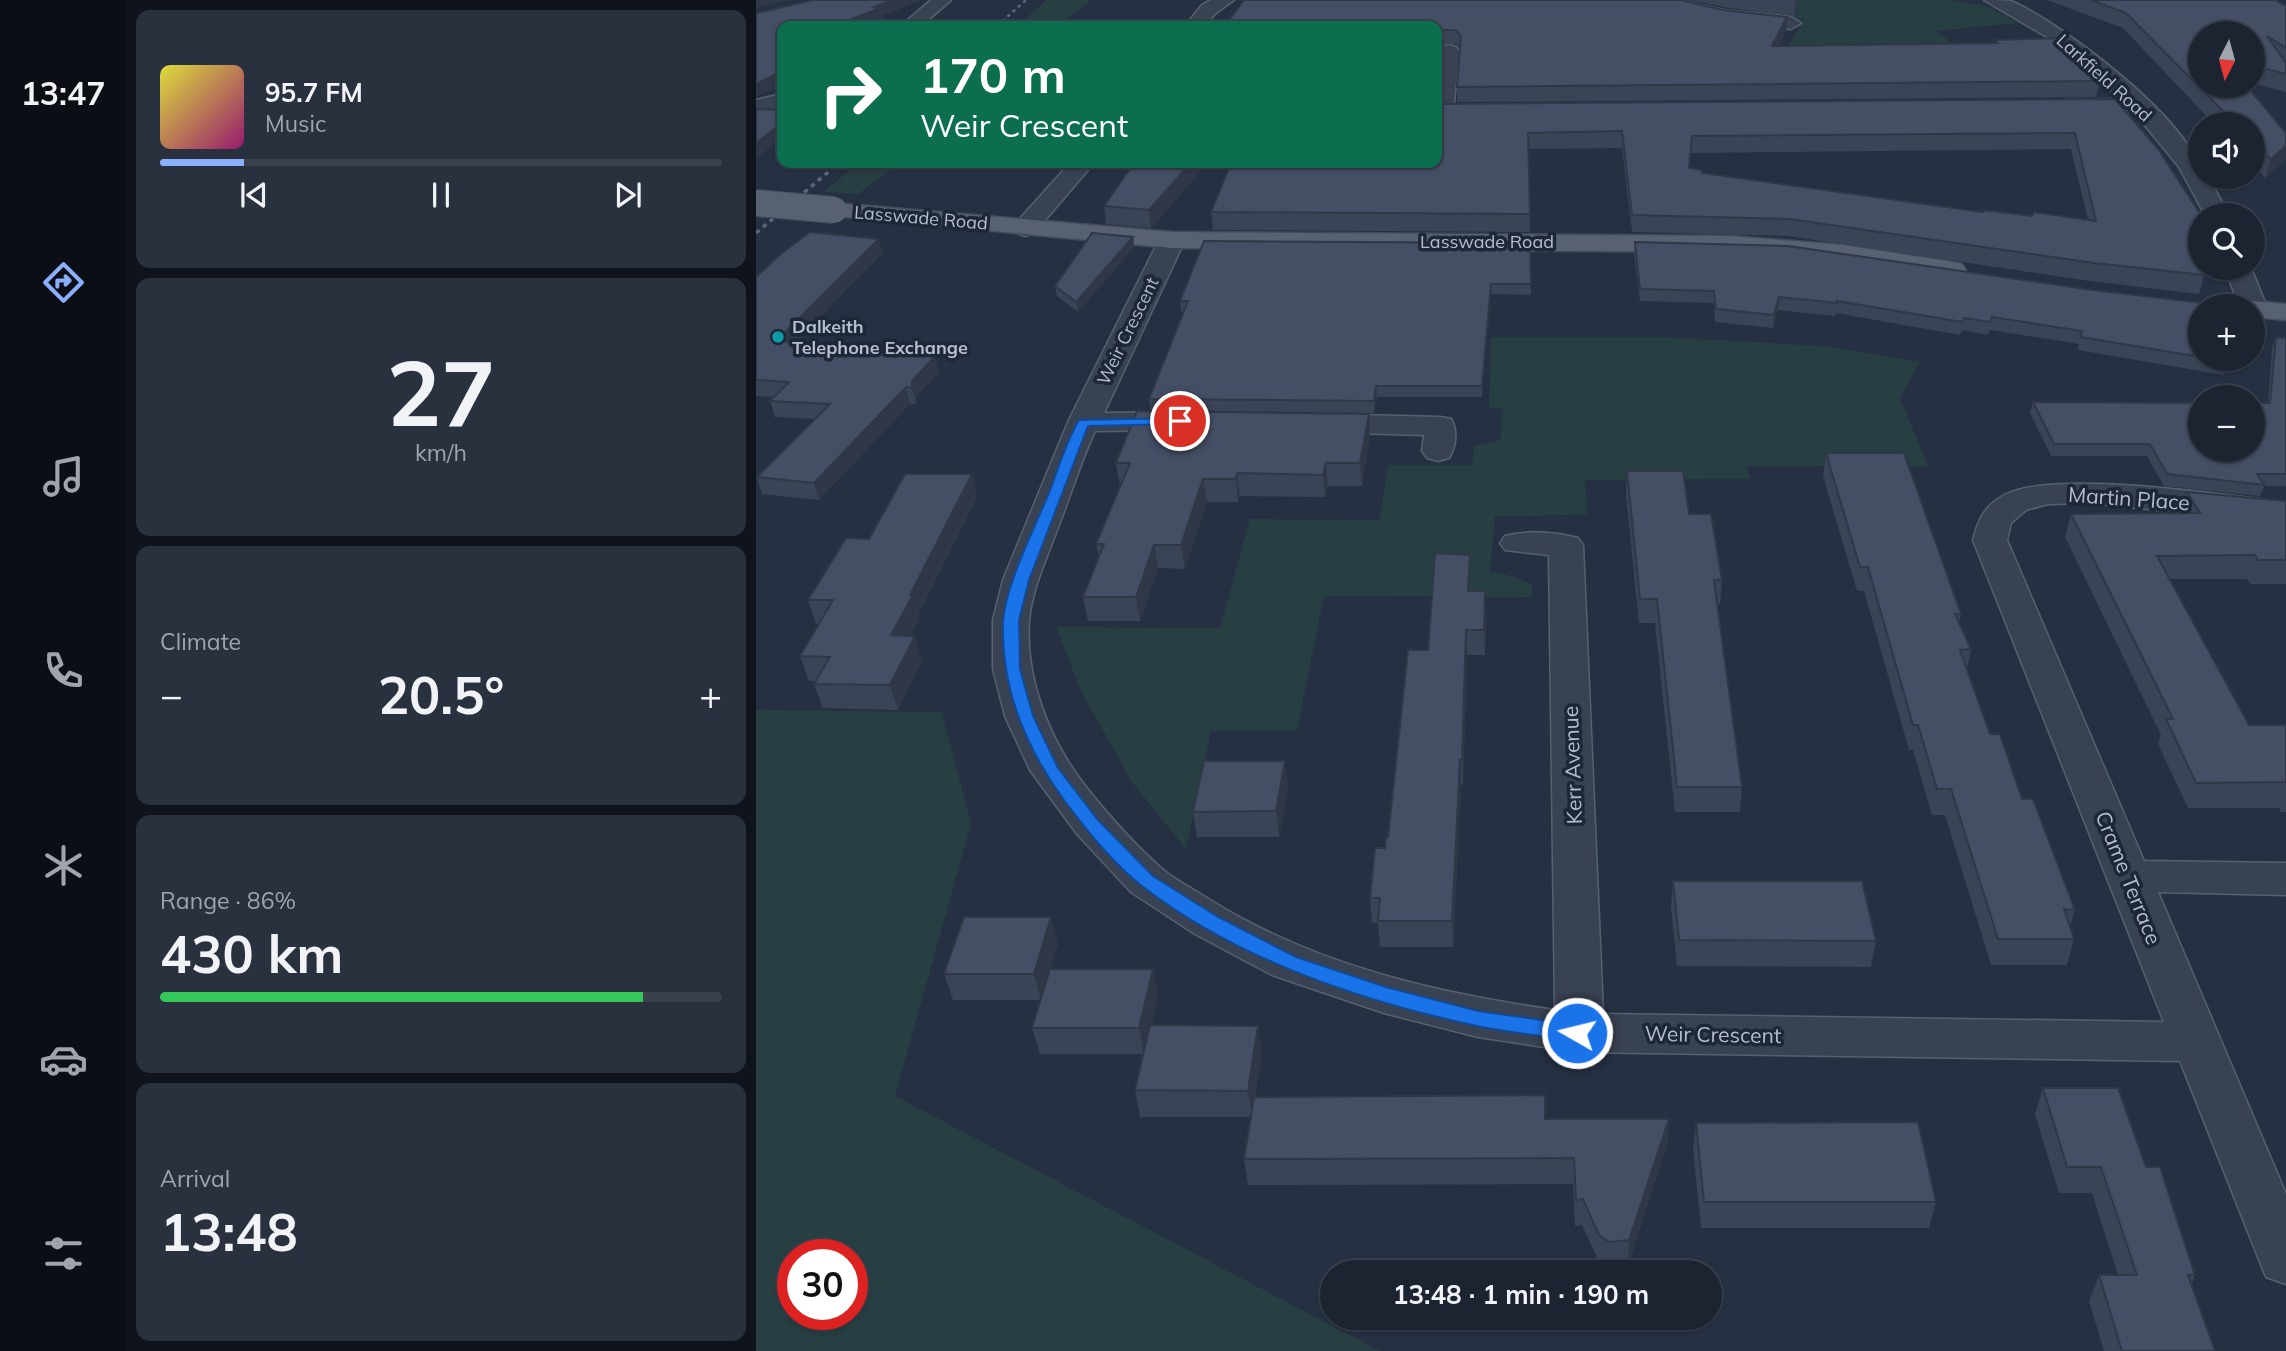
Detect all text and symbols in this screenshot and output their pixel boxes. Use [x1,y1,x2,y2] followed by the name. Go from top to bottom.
[2188,21,2264,98] north arrow
[2188,21,2265,462] map controls
[2052,29,2157,126] street label: Larkfield Road
[920,44,1066,105] text: 170 m
[805,49,896,140] icon: right
[21,73,105,113] text: 13:47
[265,76,363,109] text: 95.7 FM
[920,105,1128,145] text: Weir Crescent
[265,109,326,138] text: Music
[2188,112,2265,189] button: sound
[235,176,273,214] icon: previous
[422,176,460,214] icon: pause
[609,176,647,214] icon: next
[853,200,989,235] street label: Lasswade Road
[2188,203,2265,280] button: search
[1420,230,1554,253] street label: Lasswade Road
[39,258,88,307] icon: directions
[1092,273,1164,388] street label: Weir Crescent
[2188,294,2265,371] button: +
[792,315,968,359] place label: Dalkeith Telephone Exchange
[770,329,786,345] marker: Dalkeith Telephone Exchange
[386,335,496,449] text: 27
[2188,385,2265,462] button: −
[1150,391,1210,451] pin
[1161,402,1199,440] icon: arrive
[415,438,467,467] text: km/h
[39,452,88,501] icon: music
[2067,481,2191,515] street label: Martin Place
[160,627,241,656] text: Climate
[39,646,88,695] icon: phone
[378,662,504,727] text: 20.5°
[160,671,183,719] text: −
[699,671,722,719] text: +
[1557,705,1587,825] street label: Kerr Avenue
[2090,807,2168,948] street label: Crame Terrace
[39,841,88,890] icon: climate
[160,886,296,915] text: Range · 86%
[160,921,343,986] text: 430 km
[1540,996,1614,1070] position arrow
[1644,1020,1782,1048] street label: Weir Crescent
[39,1035,88,1084] icon: car
[160,1164,230,1193] text: Arrival
[160,1199,298,1264] text: 13:48
[39,1229,88,1278] icon: filters
[777,1239,868,1330] speed limit sign: 30
[1393,1278,1649,1311] text: 13:48 · 1 min · 190 m

